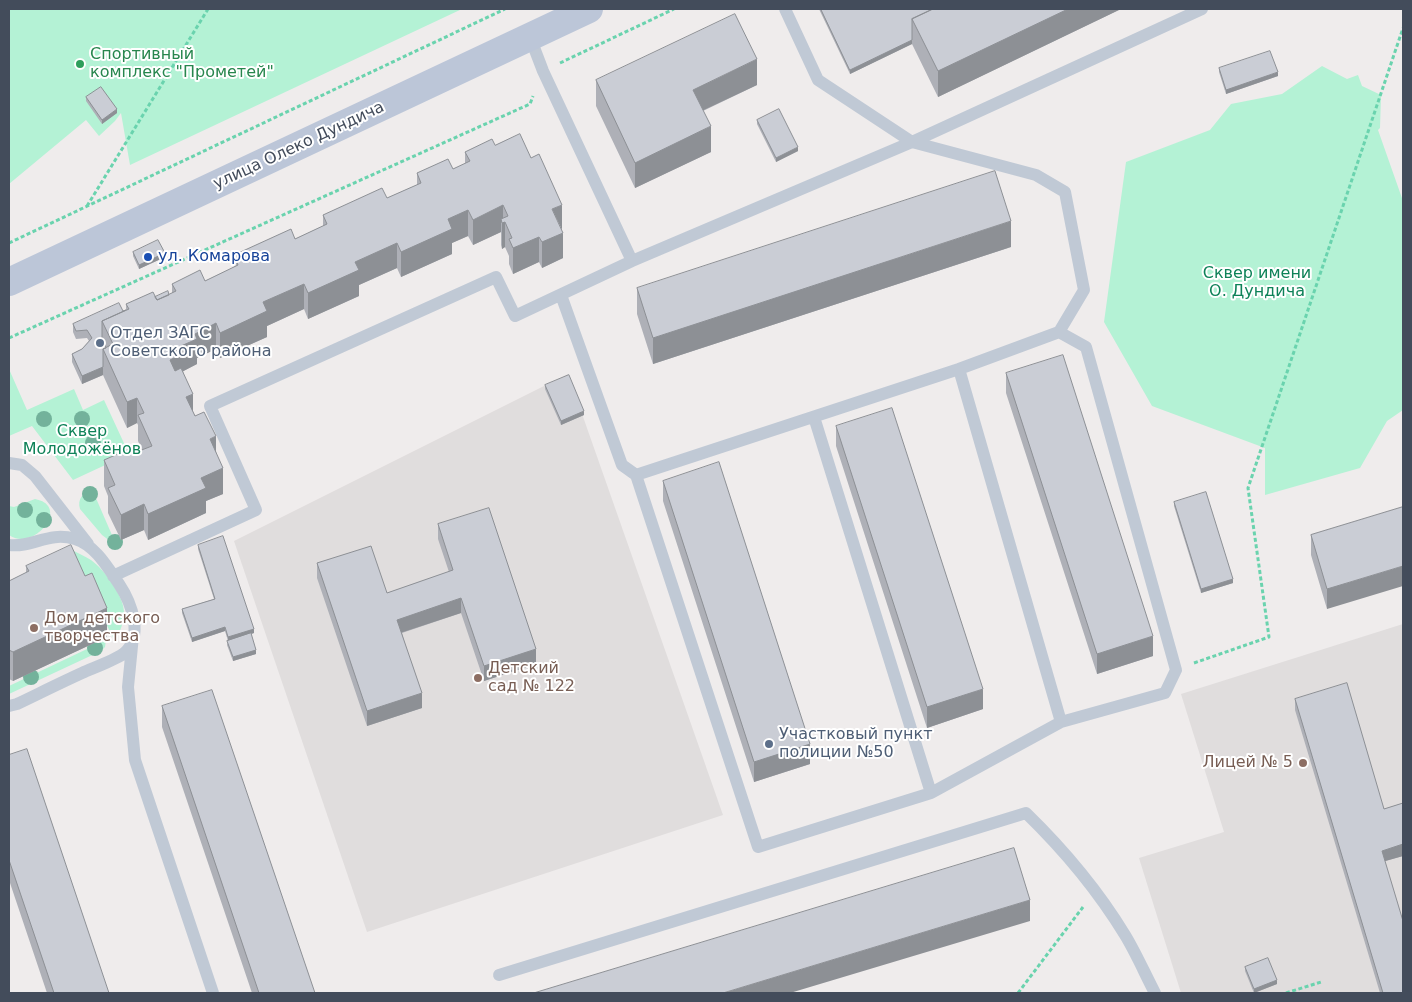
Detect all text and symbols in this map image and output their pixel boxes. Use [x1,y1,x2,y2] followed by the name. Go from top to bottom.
[90,45,274,83] place label: Спортивный комплекс "Прометей"
[74,58,86,70] marker: Спортивный комплекс "Прометей"
[211,98,387,194] street label: улица Олеко Дундича
[158,247,270,267] place label: ул. Комарова
[142,251,154,263] marker: ул. Комарова
[1203,264,1311,302] park label: Сквер имени О. Дундича
[110,324,272,362] place label: Отдел ЗАГС Советского района
[94,337,106,349] marker: Отдел ЗАГС Советского района
[23,422,141,460] park label: Сквер Молодожёнов
[44,609,160,647] place label: Дом детского творчества
[28,622,40,634] marker: Дом детского творчества
[488,659,575,697] place label: Детский сад № 122
[472,672,484,684] marker: Детский сад № 122
[779,725,932,763] place label: Участковый пункт полиции №50
[763,738,775,750] marker: Участковый пункт полиции №50
[1202,753,1293,773] place label: Лицей № 5
[1297,757,1309,769] marker: Лицей № 5

